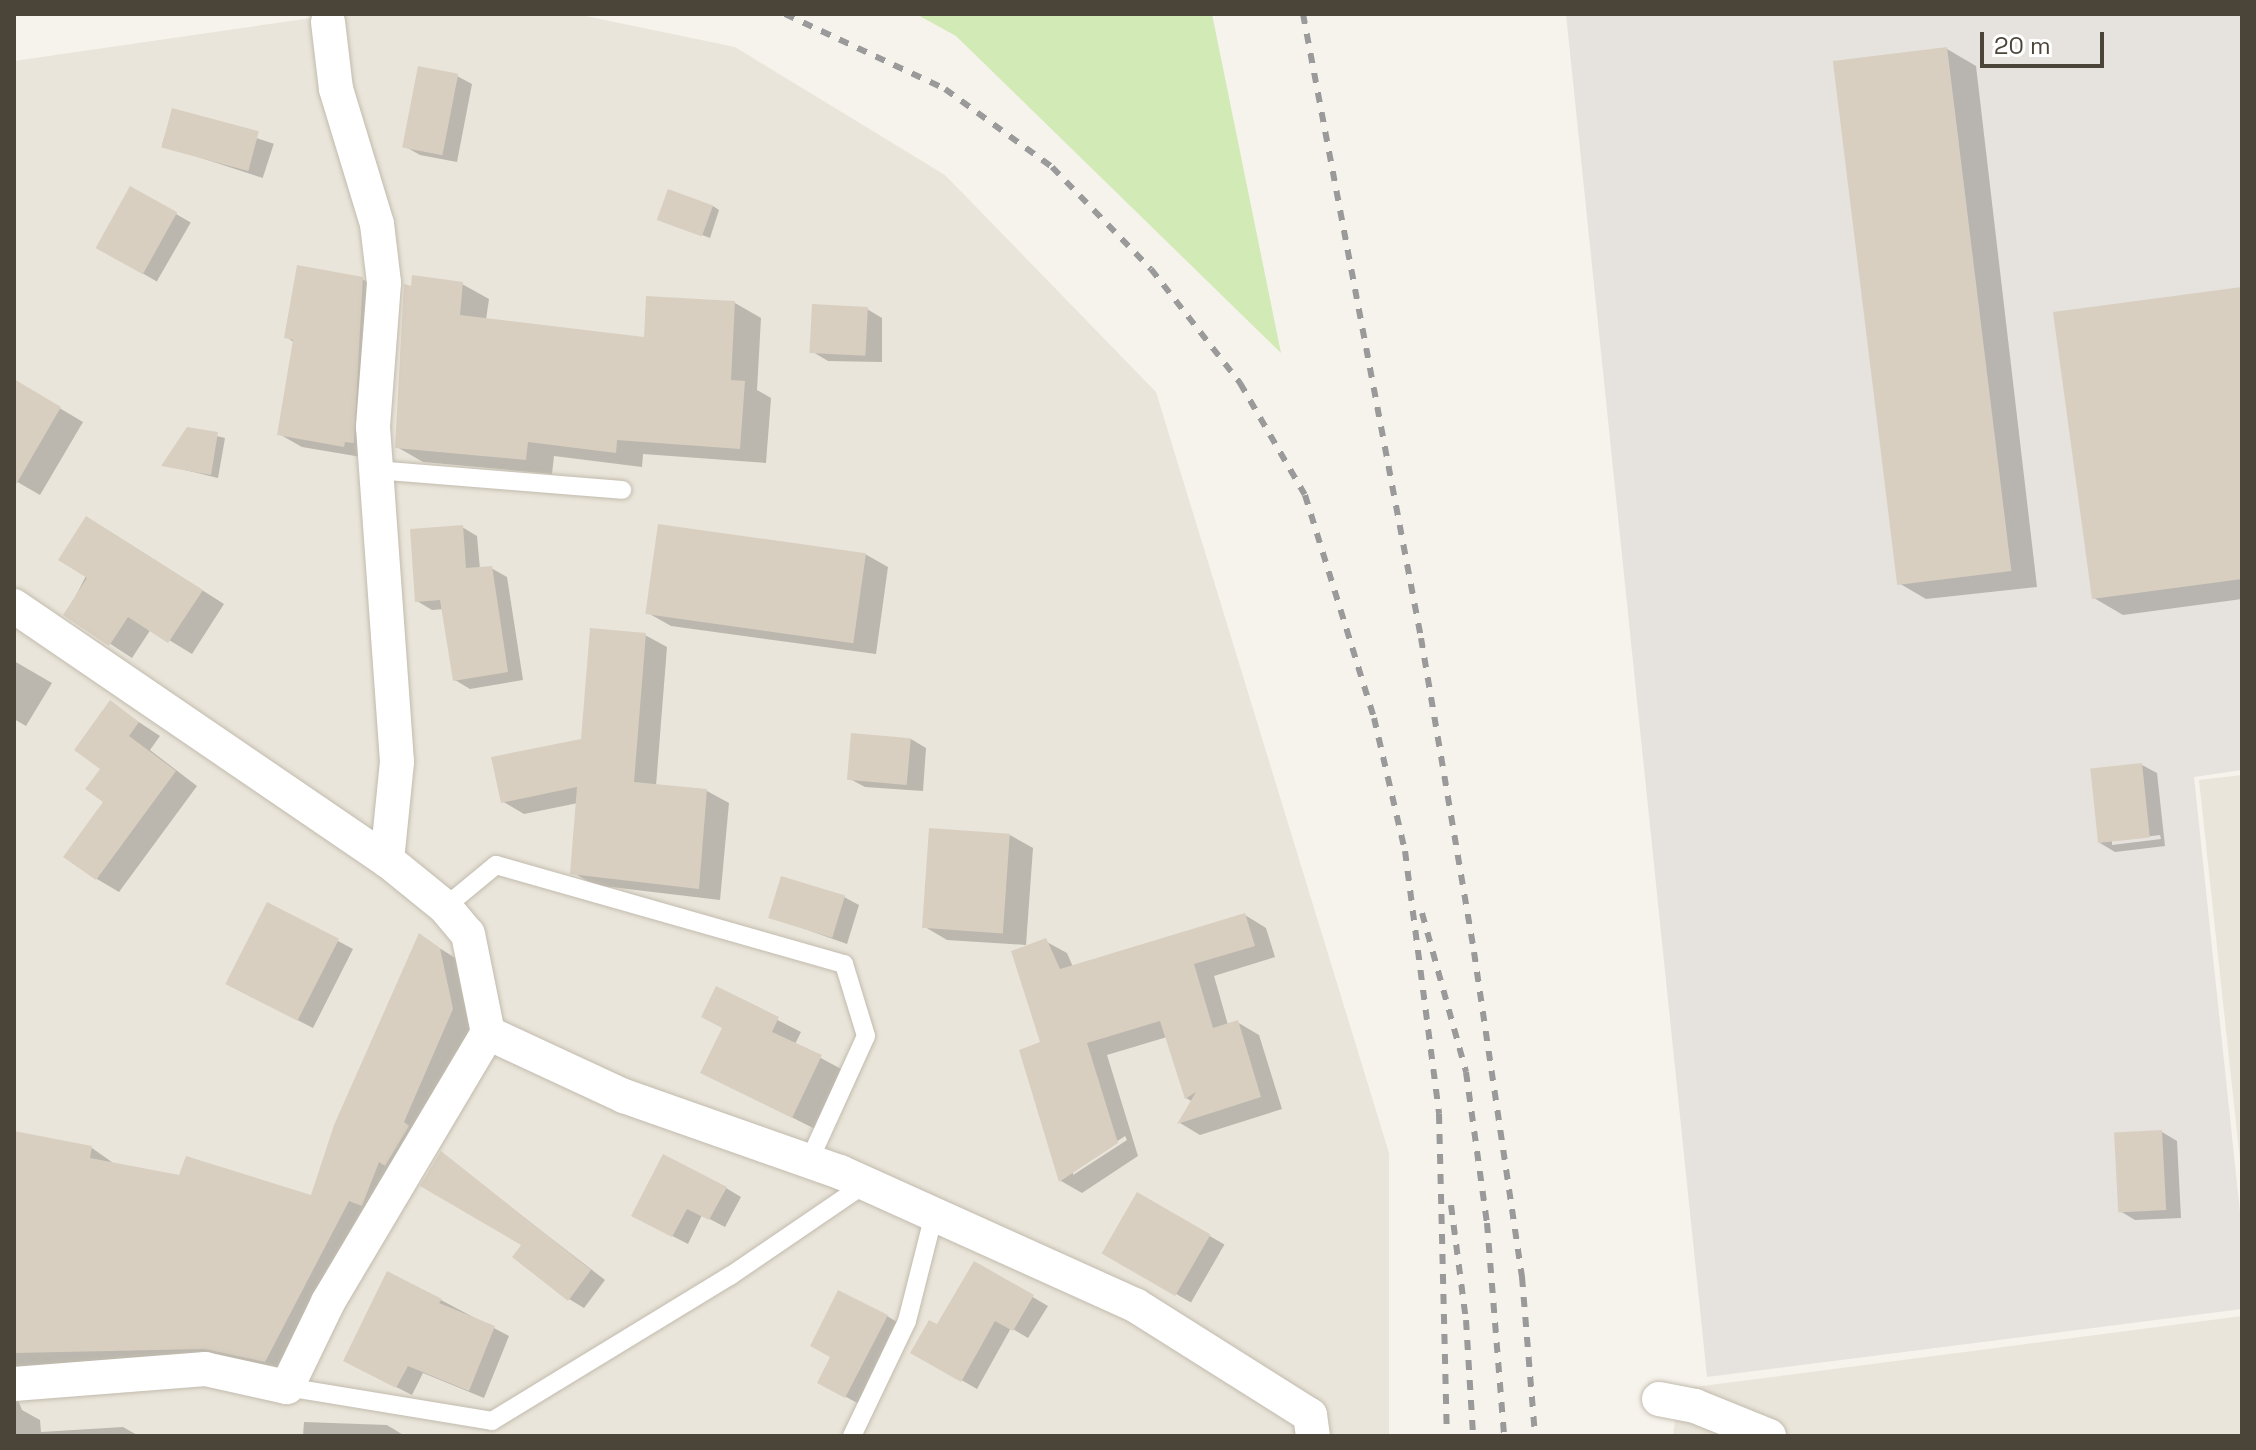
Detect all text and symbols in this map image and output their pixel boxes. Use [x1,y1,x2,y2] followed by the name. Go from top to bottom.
[1984,16,2108,66] scale bar
[1994,30,2051,61] text: 20 m

